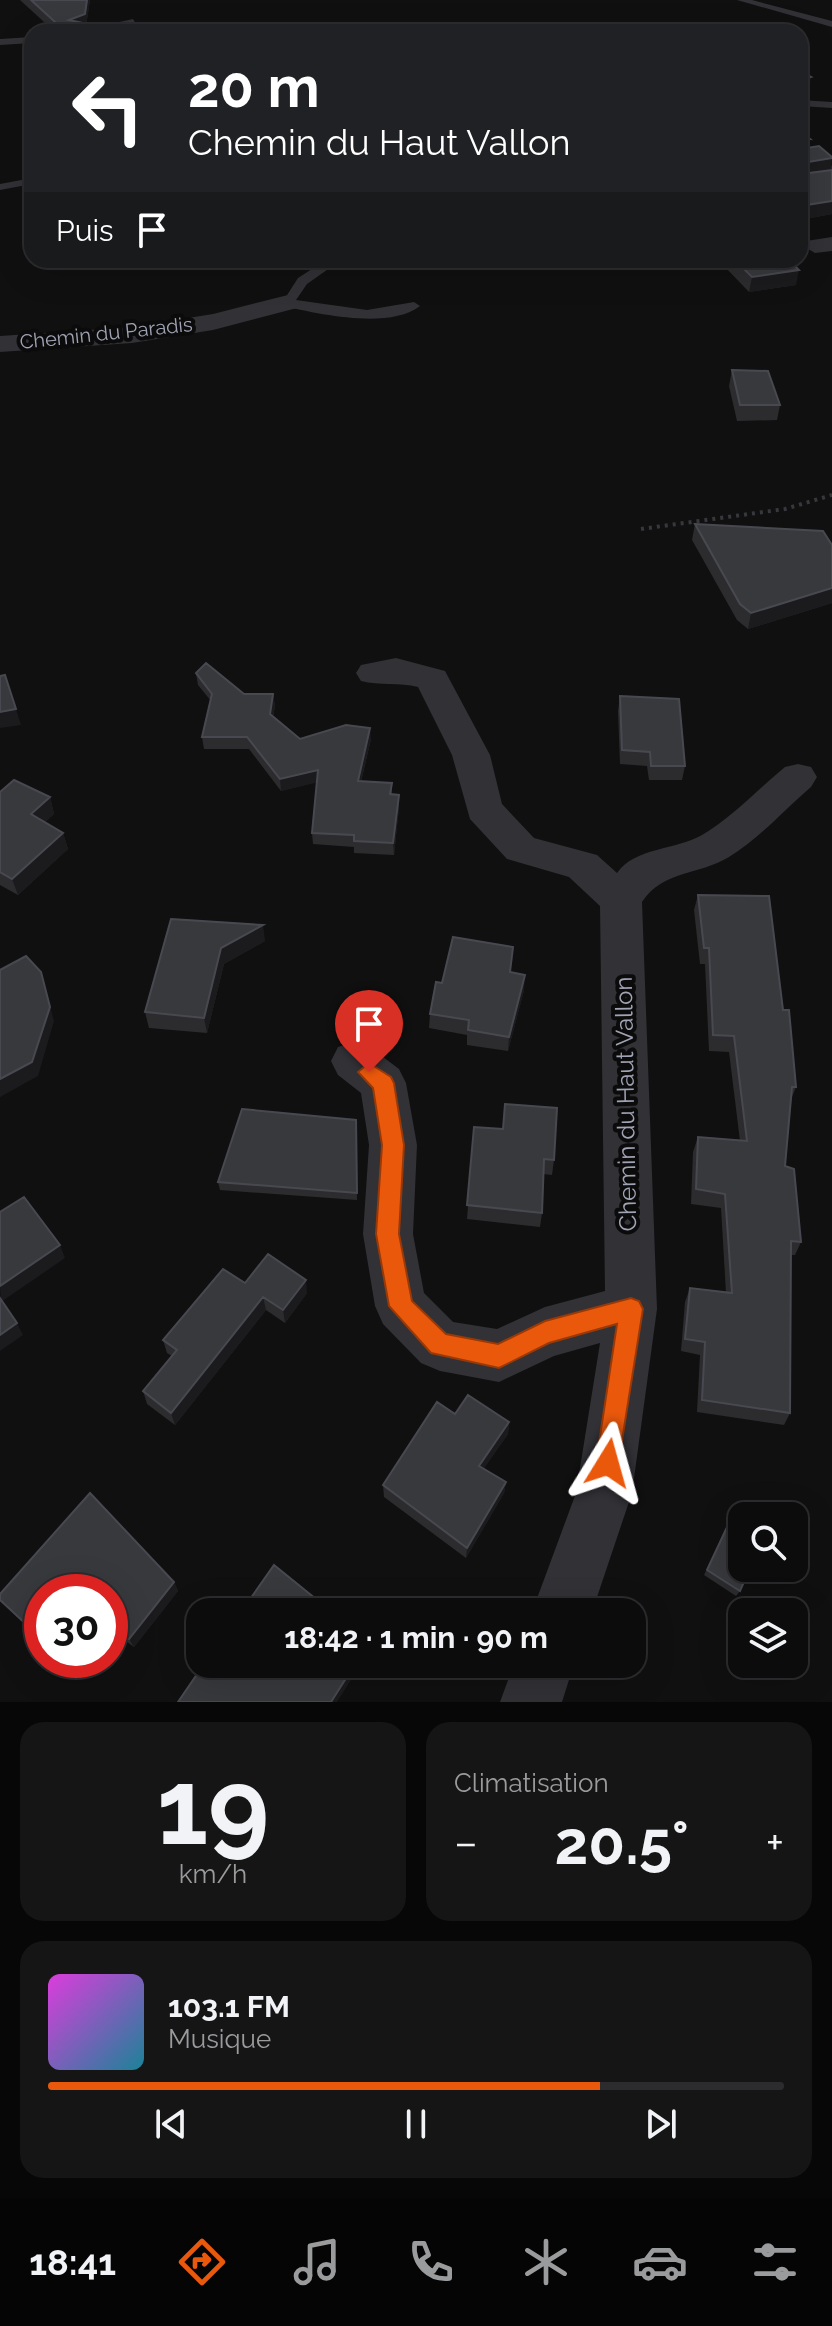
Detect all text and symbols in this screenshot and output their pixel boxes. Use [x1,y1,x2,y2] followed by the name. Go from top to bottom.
[188,54,320,120] text: 20 m
[56,56,160,160] icon: left
[188,121,570,163] text: Chemin du Haut Vallon
[130,208,174,252] icon: arrive
[56,213,114,248] text: Puis
[18,312,194,354] street label: Chemin du Paradis
[609,976,642,1232] street label: Chemin du Haut Vallon
[335,990,403,1072] pin
[347,1002,391,1046] icon: arrive
[566,1421,650,1505] position arrow
[728,1502,808,1678] map controls
[728,1502,808,1582] button: search
[24,1574,128,1678] speed limit sign: 30
[728,1598,808,1678] button: layers
[284,1620,548,1655] text: 18:42 · 1 min · 90 m
[157,1746,269,1868] text: 19
[454,1768,609,1798] text: Climatisation
[554,1808,689,1878] text: 20.5°
[454,1817,478,1868] text: −
[766,1817,784,1868] text: +
[179,1859,247,1889] text: km/h
[168,1989,290,2024] text: 103.1 FM
[168,2024,271,2054] text: Musique
[149,2102,193,2146] icon: previous
[394,2102,438,2146] icon: pause
[639,2102,683,2146] icon: next
[174,2234,230,2290] icon: directions
[289,2234,345,2290] icon: music
[403,2234,459,2290] icon: phone
[518,2234,574,2290] icon: climate
[632,2234,688,2290] icon: car
[747,2234,803,2290] icon: filters
[29,2241,116,2283] text: 18:41

